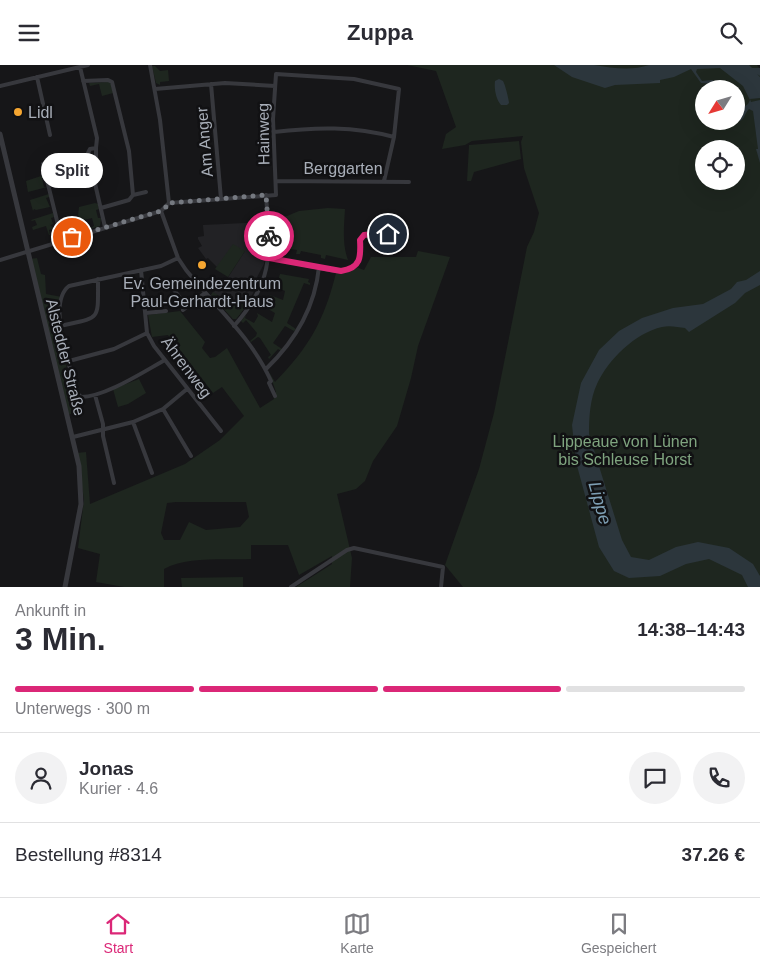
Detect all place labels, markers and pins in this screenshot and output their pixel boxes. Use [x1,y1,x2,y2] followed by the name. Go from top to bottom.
[28,104,53,121] place label: Lidl
[12,106,24,118] marker: Lidl
[41,152,103,187] callout: Split
[367,213,409,255] pin
[51,216,93,258] pin
[196,259,208,271] marker: Ev. Gemeindezentrum Paul-Gerhardt-Haus
[123,275,281,310] place label: Ev. Gemeindezentrum Paul-Gerhardt-Haus

